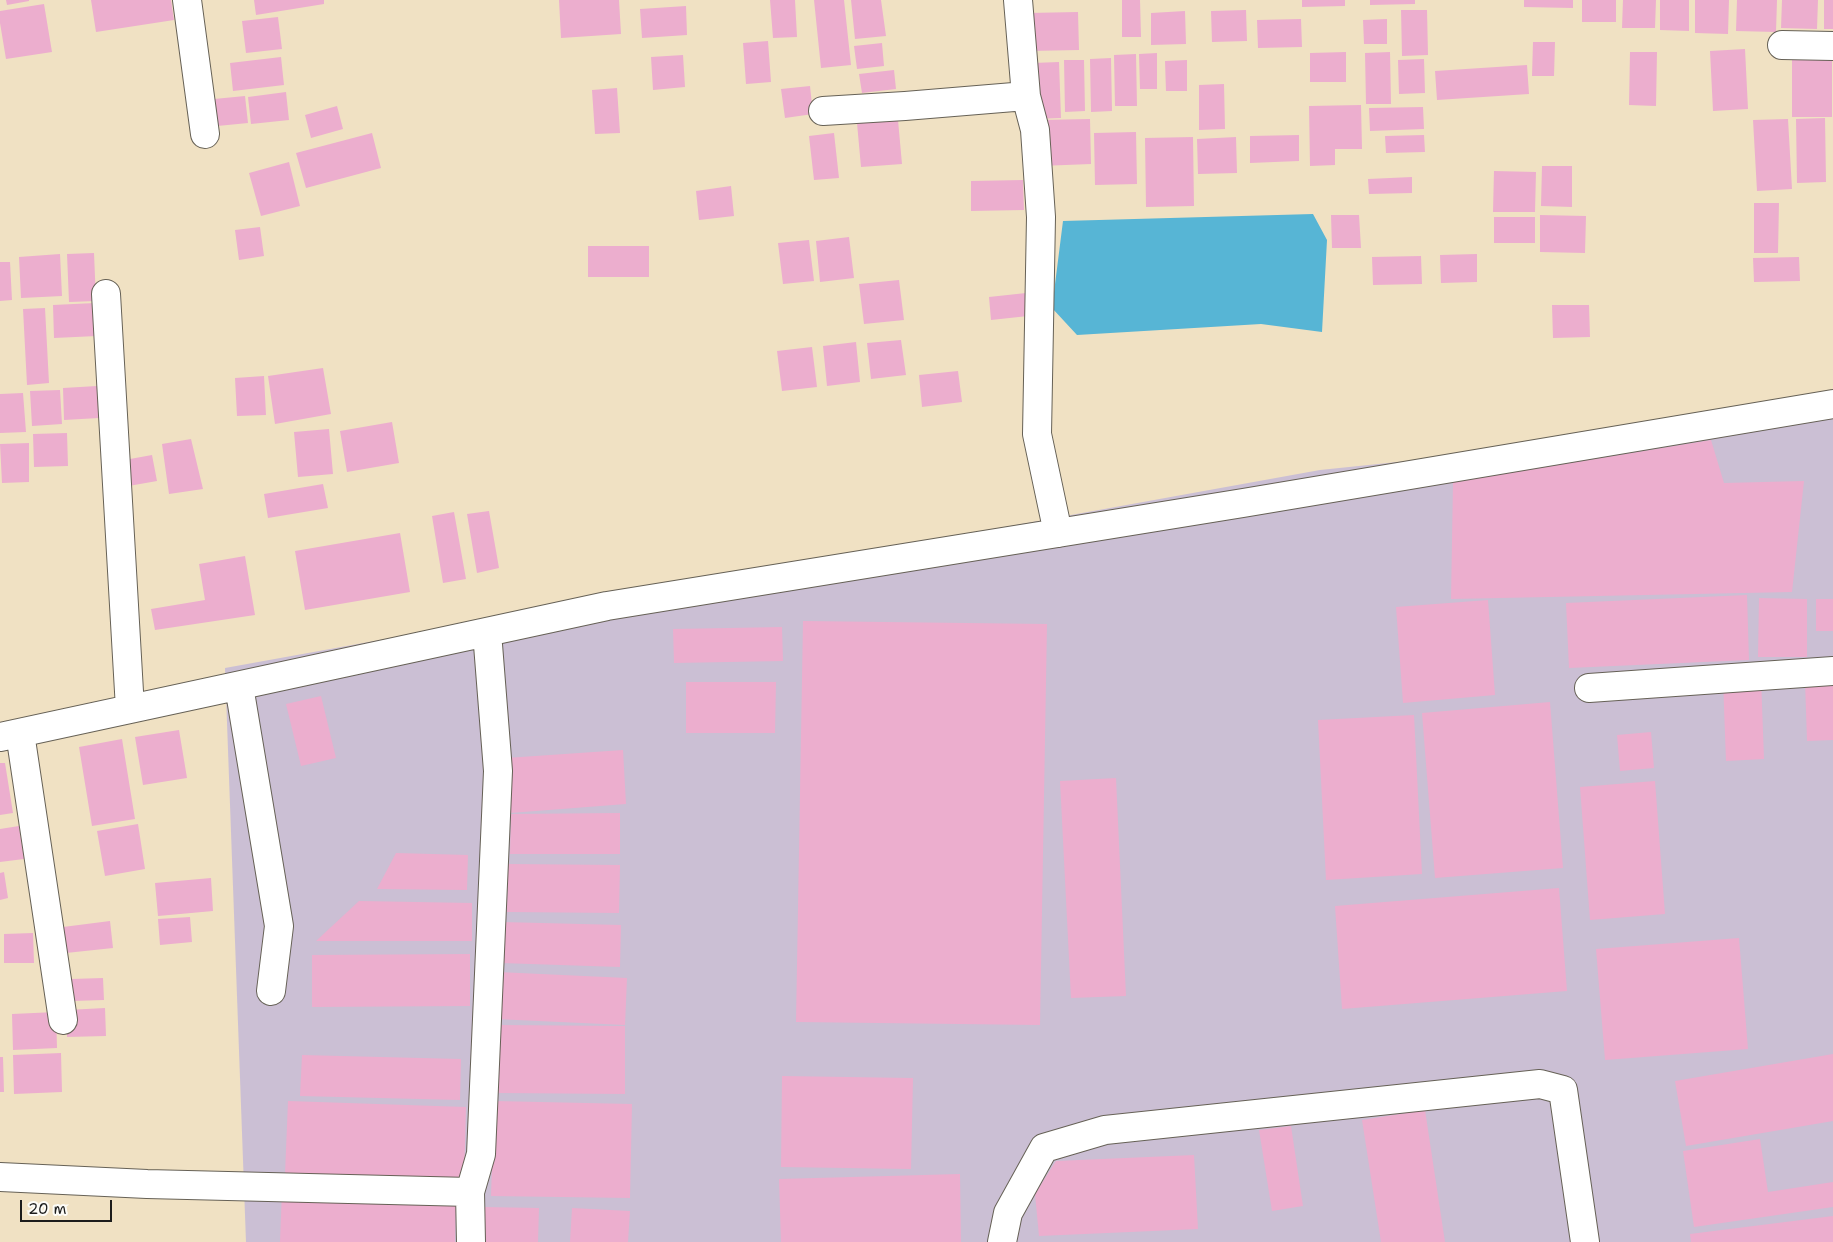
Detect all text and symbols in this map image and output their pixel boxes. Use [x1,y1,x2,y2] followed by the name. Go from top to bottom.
[22,1190,115,1222] scale bar
[28,1199,67,1219] text: 20 m

